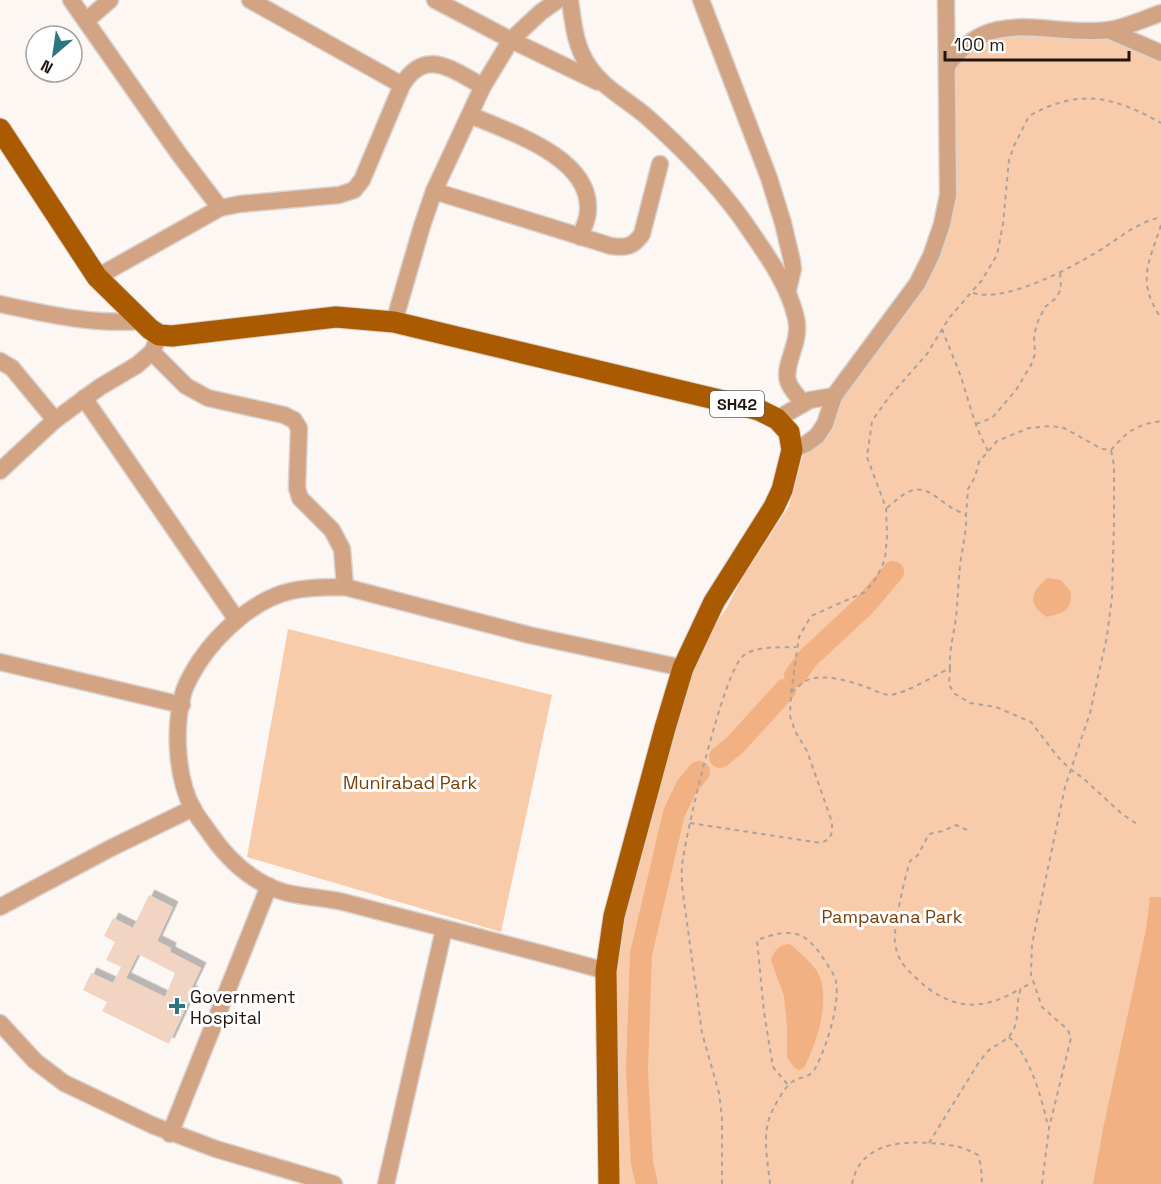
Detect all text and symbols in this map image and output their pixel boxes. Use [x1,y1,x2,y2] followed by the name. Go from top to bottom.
[24,24,84,84] north arrow
[945,24,1130,62] scale bar
[954,33,1005,56] text: 100 m
[37,55,57,78] text: N
[710,391,764,417] road number: SH42
[343,771,477,794] park label: Munirabad Park
[821,905,963,928] park label: Pampavana Park
[190,985,296,1029] place label: Government Hospital
[168,997,186,1015] marker: Government Hospital

